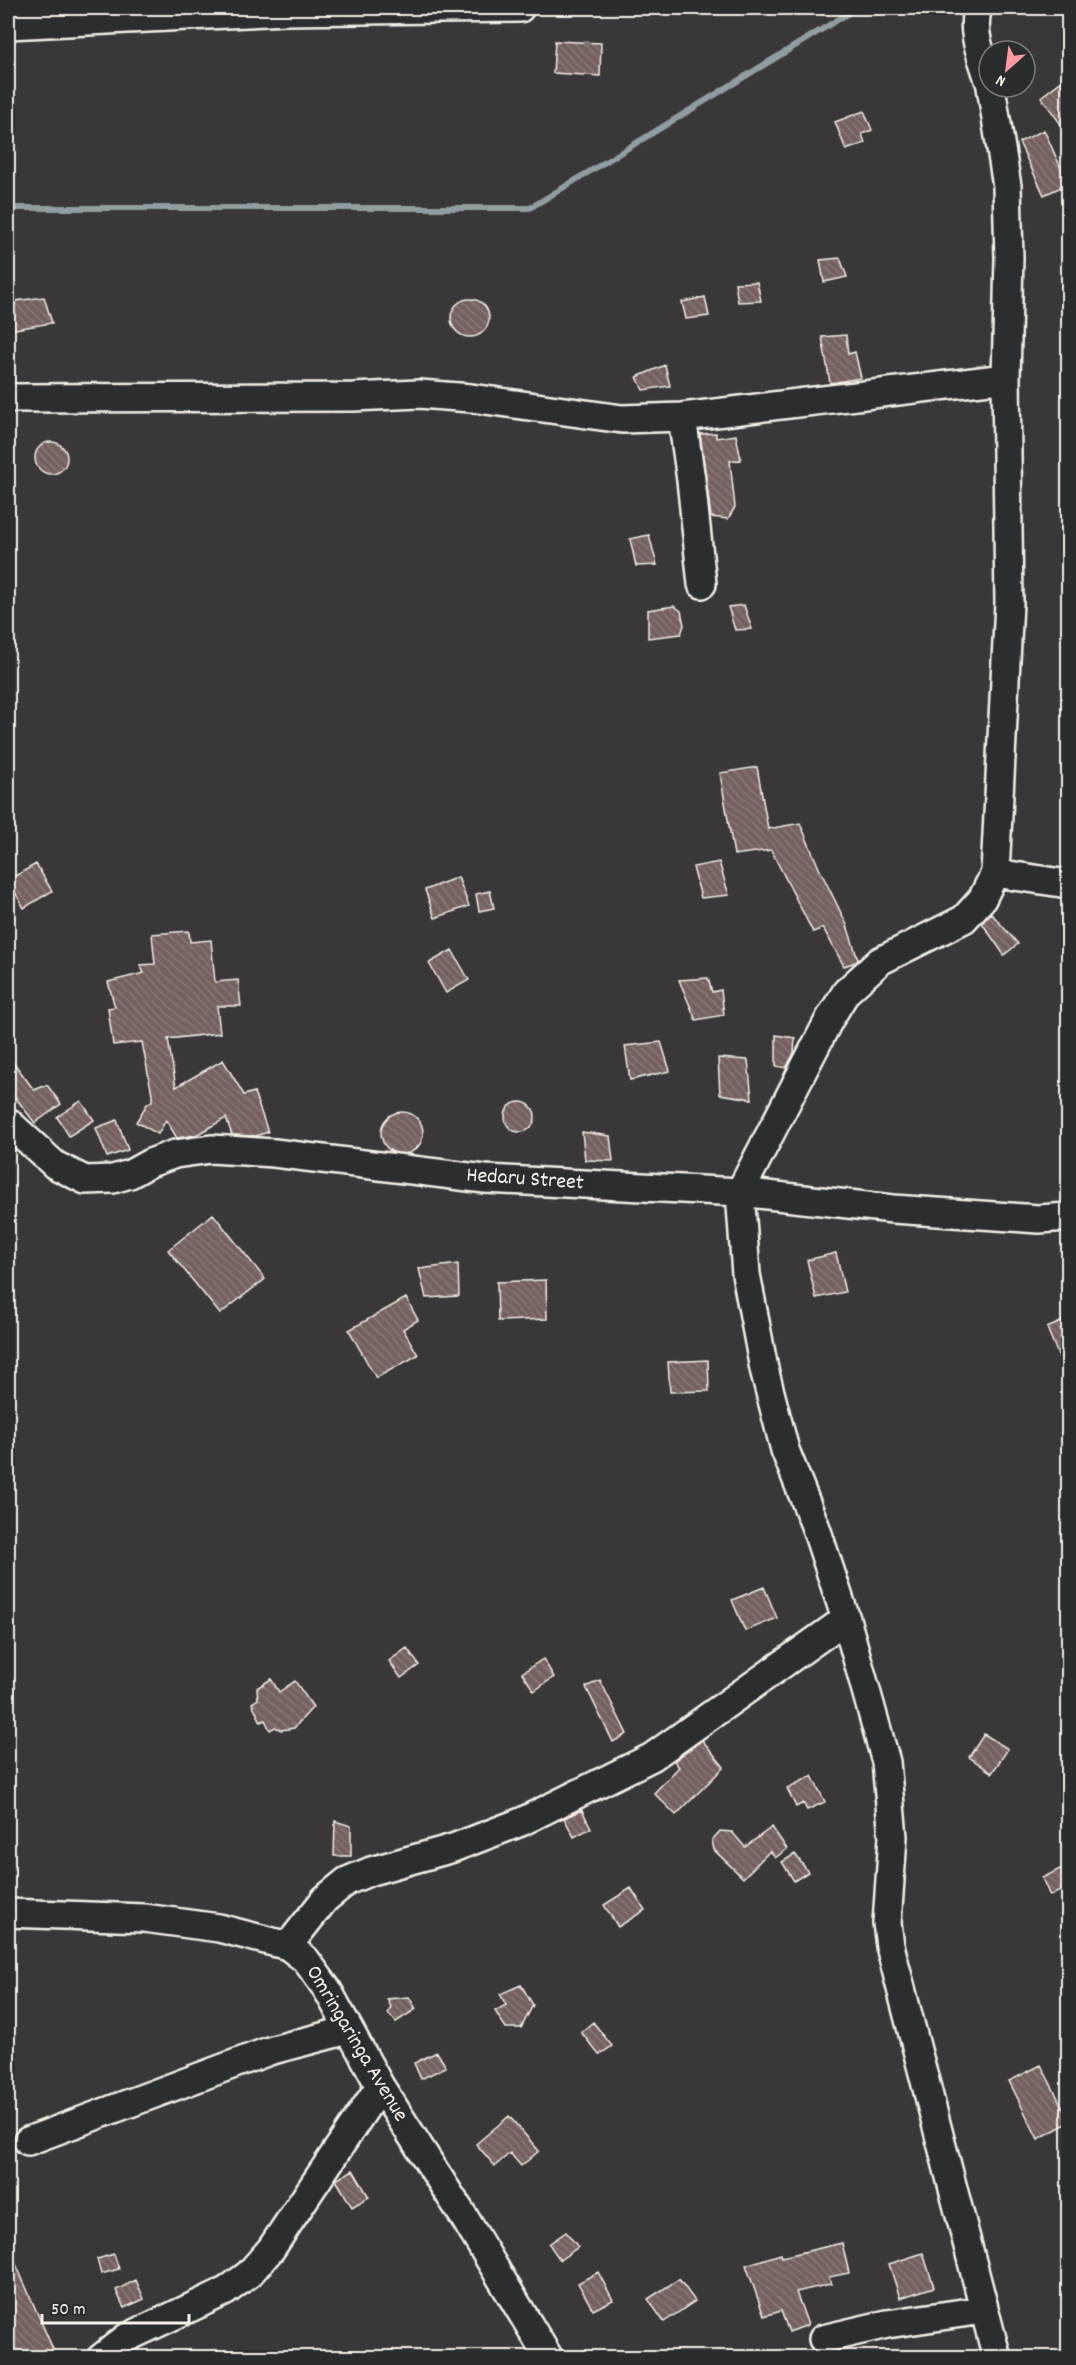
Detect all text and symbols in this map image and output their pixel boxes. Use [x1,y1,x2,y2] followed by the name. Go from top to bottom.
[977,39,1037,99] north arrow
[992,68,1010,92] text: N
[465,1160,585,1200] street label: Hedaru Street
[297,1960,415,2128] street label: Omringaringa Avenue
[42,2287,189,2325] scale bar
[51,2298,86,2323] text: 50 m

